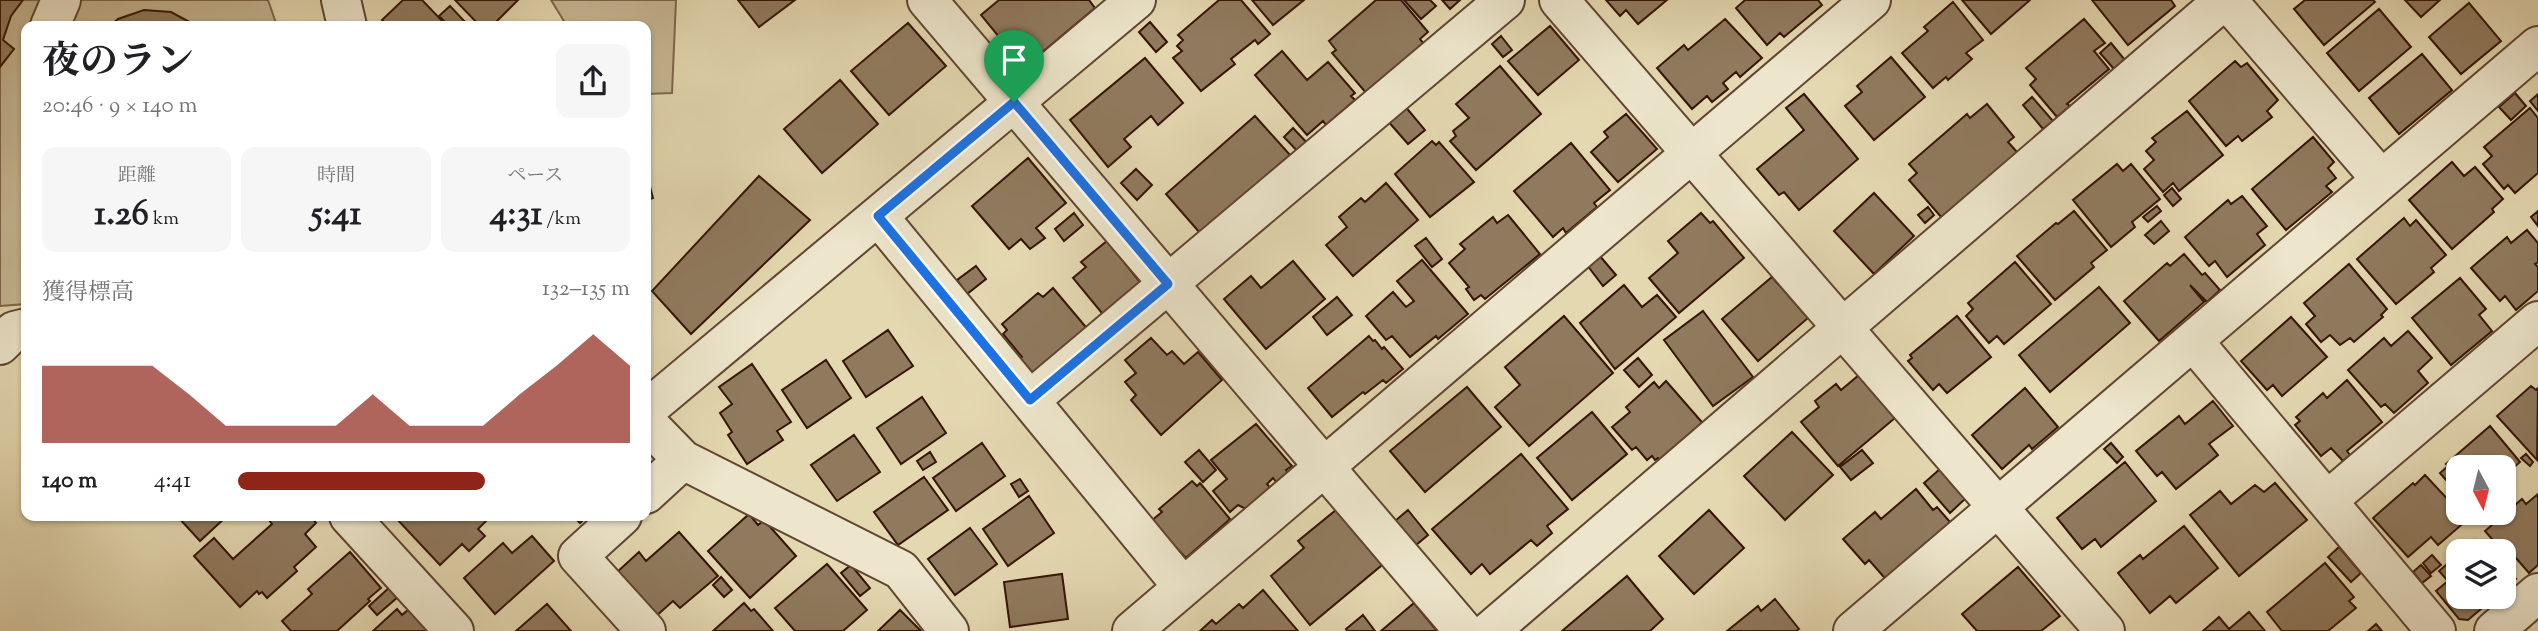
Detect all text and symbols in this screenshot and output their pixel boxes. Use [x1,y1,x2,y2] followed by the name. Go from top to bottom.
[984,30,1044,102] pin
[42,37,194,91] text: 夜のラン
[995,41,1033,79] icon: arrive
[556,44,630,118] button: share
[42,90,197,123] text: 20:46 · 9 × 140 m
[118,163,156,190] text: 距離
[317,163,355,190] text: 時間
[507,163,563,190] text: ペース
[94,190,149,241] text: 1.26
[311,190,361,241] text: 5:41
[490,190,543,241] text: 4:31
[149,206,179,233] text: km
[543,206,581,233] text: /km
[542,273,630,306] text: 132–135 m
[42,277,134,310] text: 獲得標高
[2446,455,2516,525] north arrow
[2446,455,2516,609] map controls
[42,465,97,498] text: 140 m
[154,465,191,498] text: 4:41
[2446,539,2516,609] button: layers

